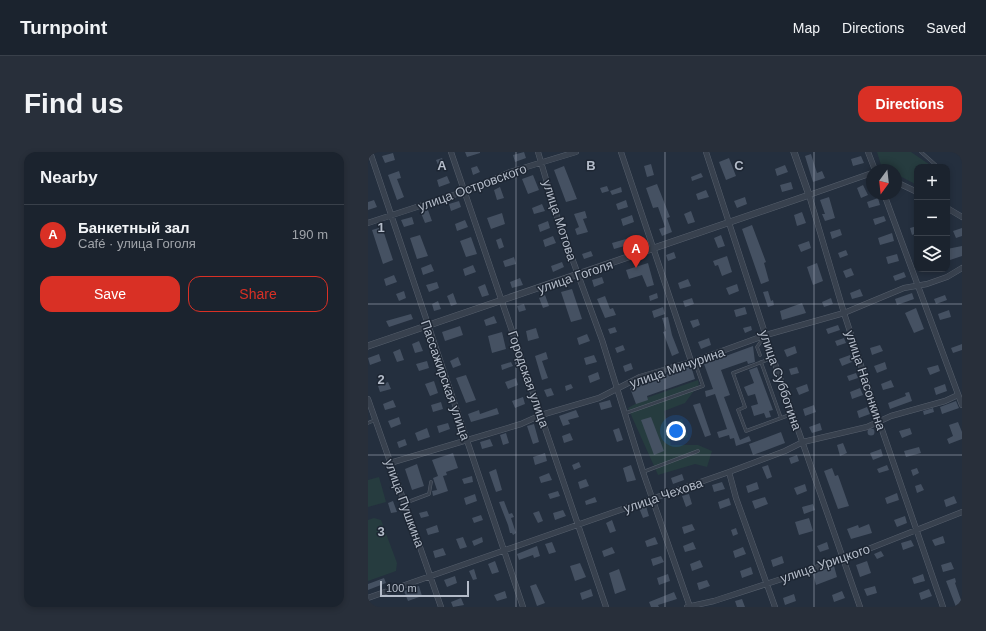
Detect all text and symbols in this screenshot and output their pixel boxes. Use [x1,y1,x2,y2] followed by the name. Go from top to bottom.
[20,17,107,38] text: Turnpoint
[793,20,820,36] text: Map
[842,20,904,36] text: Directions
[926,20,966,36] text: Saved
[858,86,962,122] button: Directions
[24,88,124,119] text: Find us
[437,158,447,173] text: A
[586,158,596,173] text: B
[734,158,744,173] text: C
[416,161,528,214] street label: улица Островского
[866,164,902,200] north arrow
[914,164,950,272] map controls
[914,164,950,200] button: +
[40,168,98,187] text: Nearby
[539,178,580,263] street label: улица Мотова
[914,200,950,236] button: −
[78,219,190,236] text: Банкетный зал
[377,220,385,235] text: 1
[48,227,58,242] text: A
[292,227,328,242] text: 190 m
[623,235,649,268] pin: A
[78,236,196,251] text: Café · улица Гоголя
[914,236,950,272] button: layers
[535,257,615,296] street label: улица Гоголя
[40,276,180,312] button: Save
[188,276,328,312] button: Share
[418,318,473,443] street label: Пассажирская улица
[756,328,805,433] street label: улица Субботина
[842,328,889,433] street label: улица Насонкина
[505,329,552,430] street label: Городская улица
[628,344,727,391] street label: улица Мичурина
[377,372,385,387] text: 2
[666,421,686,441] your location
[382,457,428,550] street label: улица Пушкина
[622,475,705,516] street label: улица Чехова
[377,524,385,539] text: 3
[778,541,872,586] street label: улица Урицкого
[380,579,469,598] scale bar
[386,582,417,594] text: 100 m

